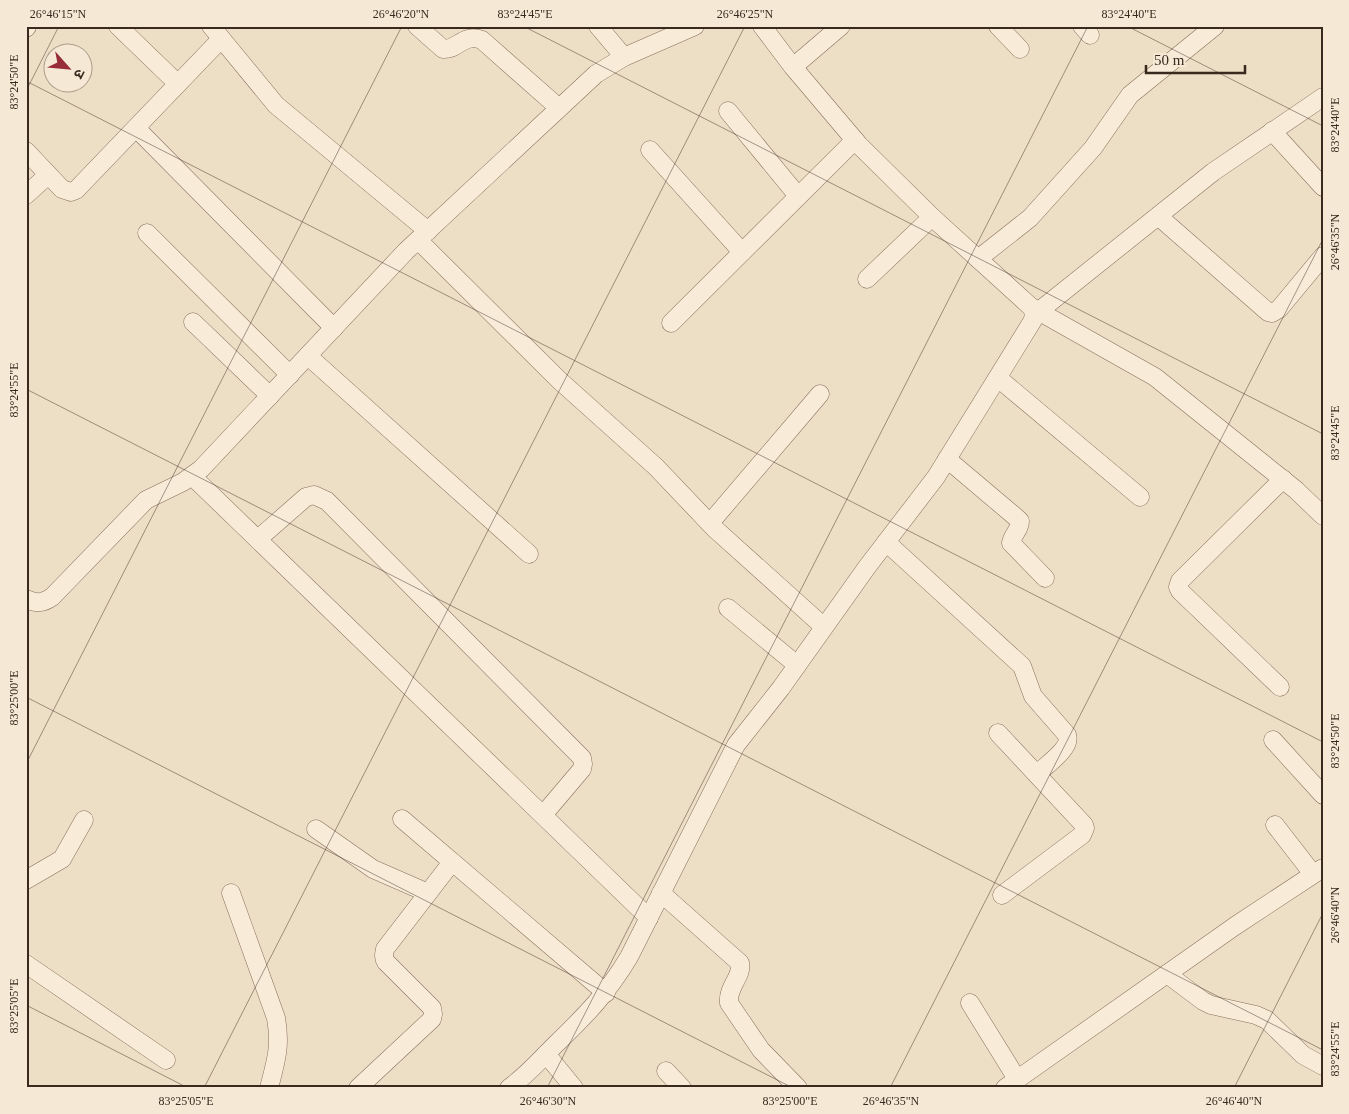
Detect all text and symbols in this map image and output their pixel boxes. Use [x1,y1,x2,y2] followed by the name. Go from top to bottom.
[30,7,87,21] text: 26°46'15"N
[373,7,430,21] text: 26°46'20"N
[497,7,553,21] text: 83°24'45"E
[717,7,774,21] text: 26°46'25"N
[1101,7,1157,21] text: 83°24'40"E
[42,42,92,92] north arrow
[1146,42,1245,74] scale bar
[1154,52,1185,68] text: 50 m
[7,54,21,110] text: 83°24'50"E
[70,67,88,81] text: उ
[1328,97,1342,153] text: 83°24'40"E
[1328,213,1342,270] text: 26°46'35"N
[7,362,21,418] text: 83°24'55"E
[1328,405,1342,461] text: 83°24'45"E
[7,670,21,726] text: 83°25'00"E
[1328,713,1342,769] text: 83°24'50"E
[1328,886,1342,943] text: 26°46'40"N
[7,978,21,1034] text: 83°25'05"E
[1328,1021,1342,1077] text: 83°24'55"E
[158,1094,214,1108] text: 83°25'05"E
[520,1094,577,1108] text: 26°46'30"N
[762,1094,818,1108] text: 83°25'00"E
[863,1094,920,1108] text: 26°46'35"N
[1206,1094,1263,1108] text: 26°46'40"N

